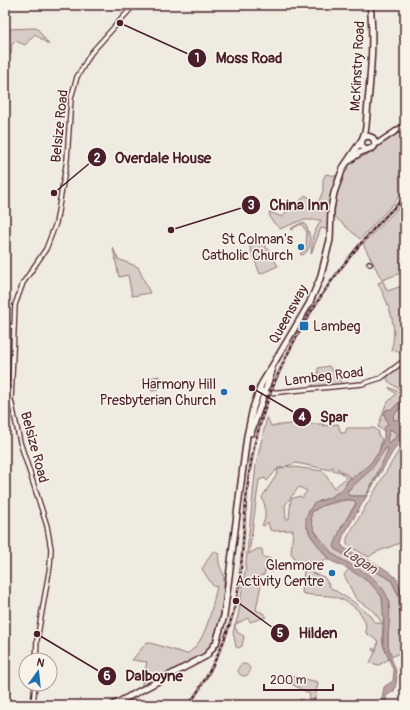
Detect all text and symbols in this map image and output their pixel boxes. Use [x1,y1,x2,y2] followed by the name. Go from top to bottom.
[347,20,368,112] street label: McKinstry Road
[187,44,290,71] callout: Moss Road
[216,49,282,68] text: Moss Road
[195,51,199,66] text: 1
[47,89,72,163] street label: Belsize Road
[87,144,219,171] callout: Overdale House
[115,149,212,168] text: Overdale House
[94,151,101,166] text: 2
[241,192,336,219] callout: China Inn
[270,196,329,215] text: China Inn
[248,198,255,213] text: 3
[202,231,294,264] place label: St Colman's Catholic Church
[296,242,306,252] marker: St Colman's Catholic Church
[265,282,312,347] street label: Queensway
[313,318,361,335] place label: Lambeg
[298,320,310,332] marker: Lambeg
[283,363,365,390] street label: Lambeg Road
[100,376,216,409] place label: Harmony Hill Presbyterian Church
[219,387,229,397] marker: Harmony Hill Presbyterian Church
[292,403,356,430] callout: Spar
[320,408,349,427] text: Spar
[17,410,52,485] street label: Belsize Road
[298,410,306,425] text: 4
[339,542,382,580] water label: Lagan
[235,557,324,590] place label: Glenmore Activity Centre
[327,568,337,578] marker: Glenmore Activity Centre
[270,619,345,646] callout: Hilden
[299,624,338,643] text: Hilden
[277,626,284,641] text: 5
[18,652,58,692] north arrow
[35,656,46,670] text: N
[97,663,191,690] callout: Dalboyne
[264,666,333,692] scale bar
[125,667,183,686] text: Dalboyne
[104,669,111,684] text: 6
[270,673,307,688] text: 200 m

